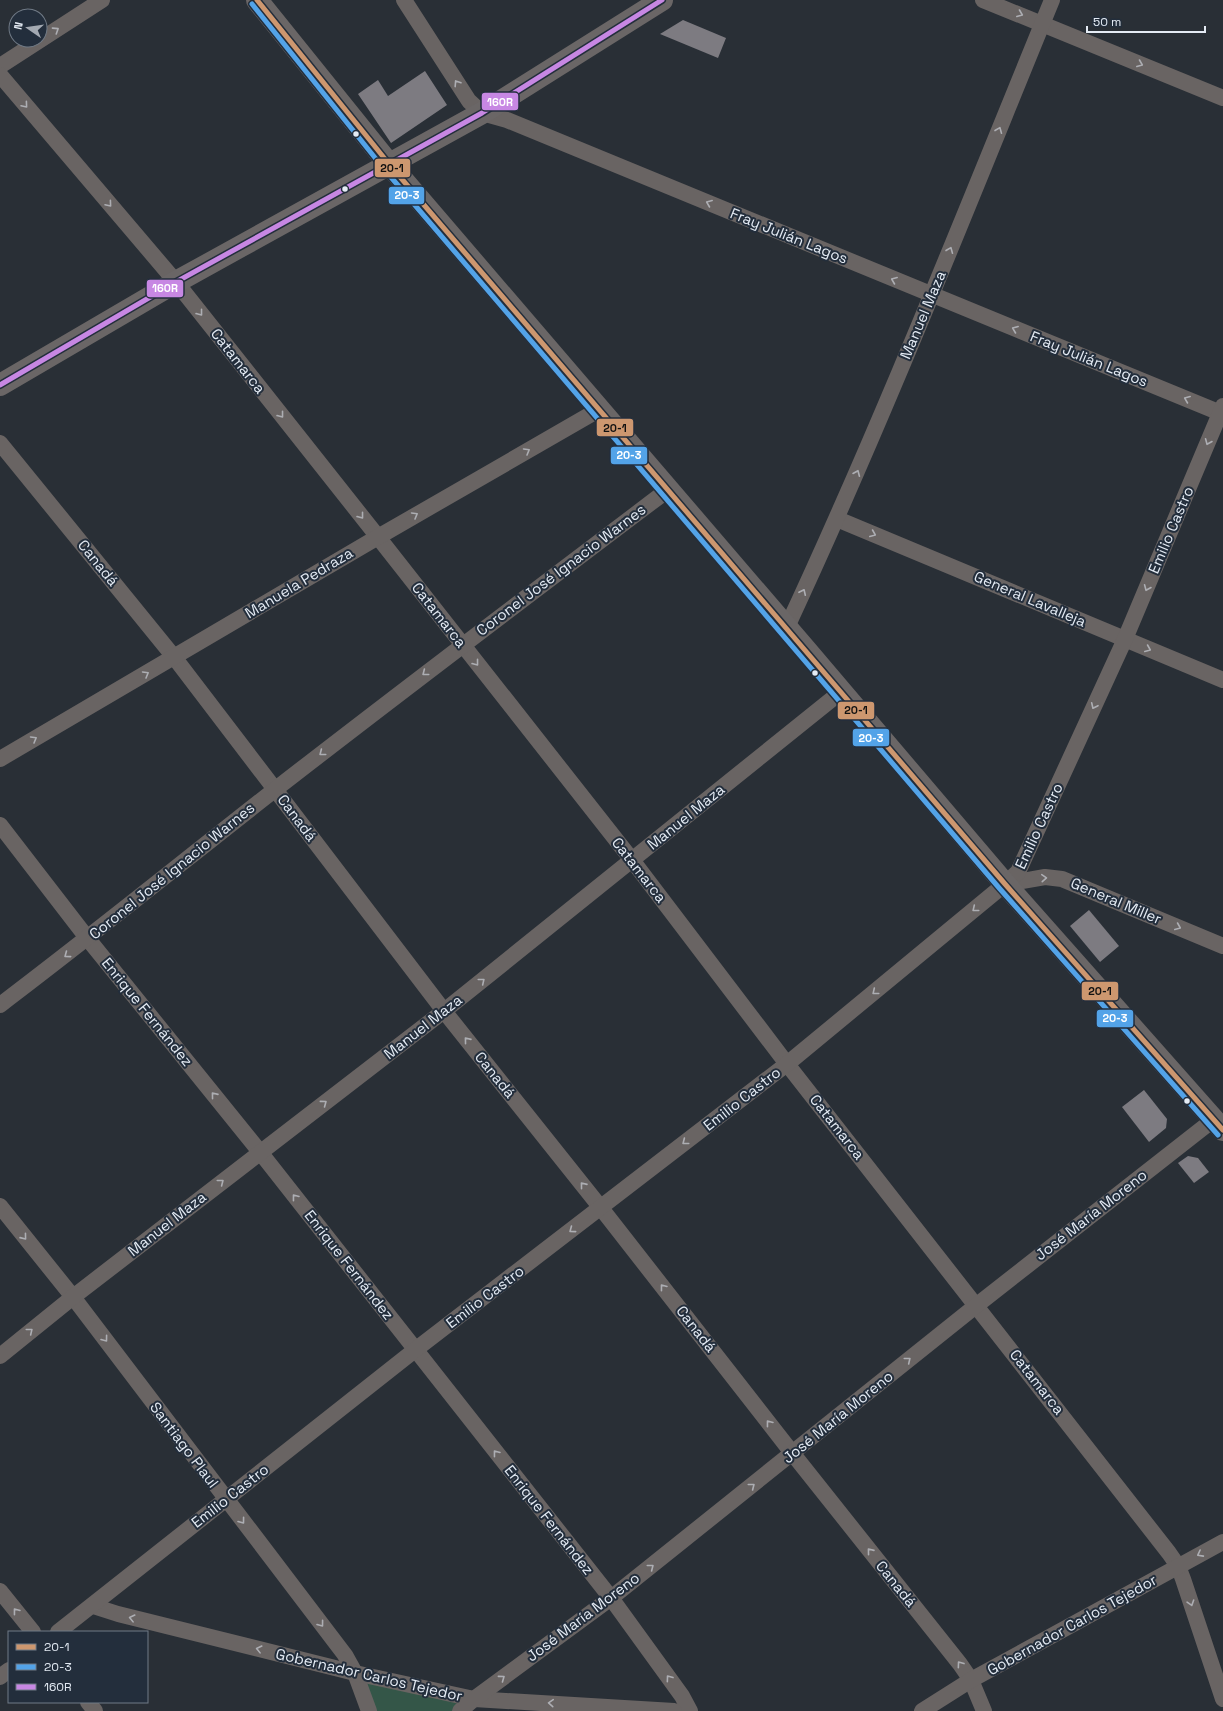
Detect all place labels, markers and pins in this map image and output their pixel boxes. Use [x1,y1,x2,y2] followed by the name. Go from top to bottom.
[351,129,361,139] unlabelled marker
[340,184,350,194] unlabelled marker
[810,668,820,678] unlabelled marker
[1182,1096,1192,1106] unlabelled marker

